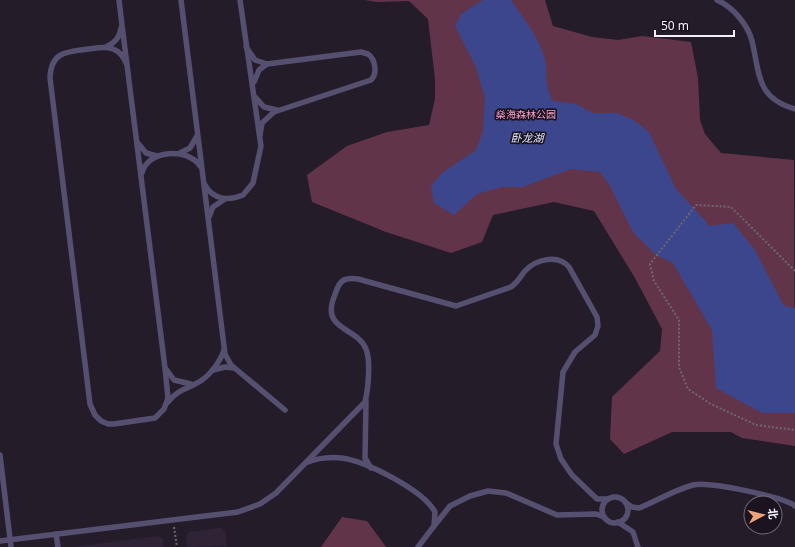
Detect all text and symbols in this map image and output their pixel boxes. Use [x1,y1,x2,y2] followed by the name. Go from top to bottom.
[655,12,734,38] scale bar
[661,17,689,34] text: 50 m
[496,107,556,121] park label: 燊海森林公园
[511,130,545,145] water label: 卧龙湖
[743,495,783,535] north arrow
[765,507,782,520] text: 北

